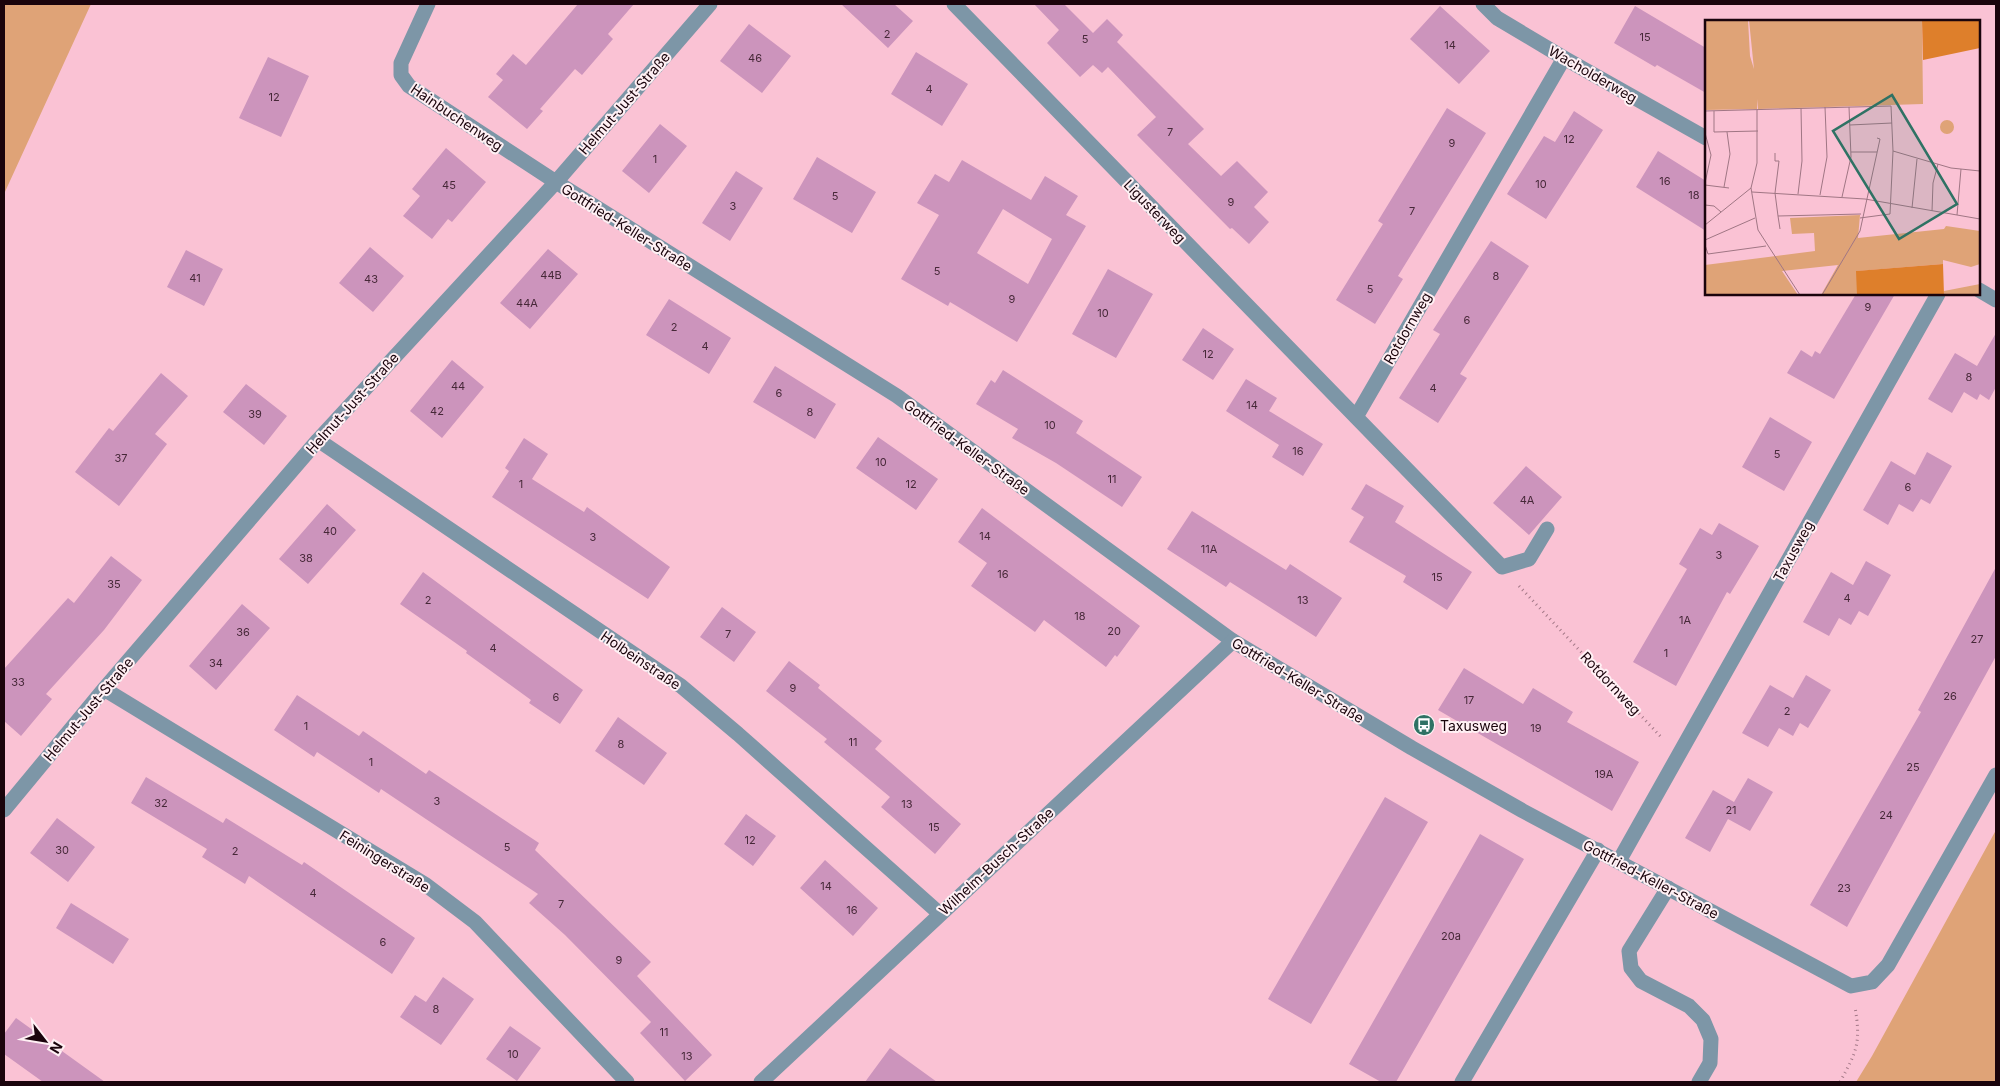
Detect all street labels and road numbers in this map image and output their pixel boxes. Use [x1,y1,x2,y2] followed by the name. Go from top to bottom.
[1546,42,1640,106] street label: Wacholderweg
[575,48,673,158] street label: Helmut-Just-Straße
[408,80,506,154] street label: Hainbuchenweg
[1121,176,1189,246] street label: Ligusterweg
[558,180,696,274] street label: Gottfried-Keller-Straße
[1380,289,1434,367] street label: Rotdornweg
[302,349,402,457] street label: Helmut-Just-Straße
[901,396,1033,498] street label: Gottfried-Keller-Straße
[1769,518,1817,584] street label: Taxusweg
[598,627,684,693] street label: Holbeinstraße
[1229,634,1367,726] street label: Gottfried-Keller-Straße
[1577,648,1645,718] street label: Rotdornweg
[40,654,136,764] street label: Helmut-Just-Straße
[935,804,1057,918] street label: Wilhelm-Busch-Straße
[337,826,433,896] street label: Feiningerstraße
[1580,836,1722,922] street label: Gottfried-Keller-Straße

